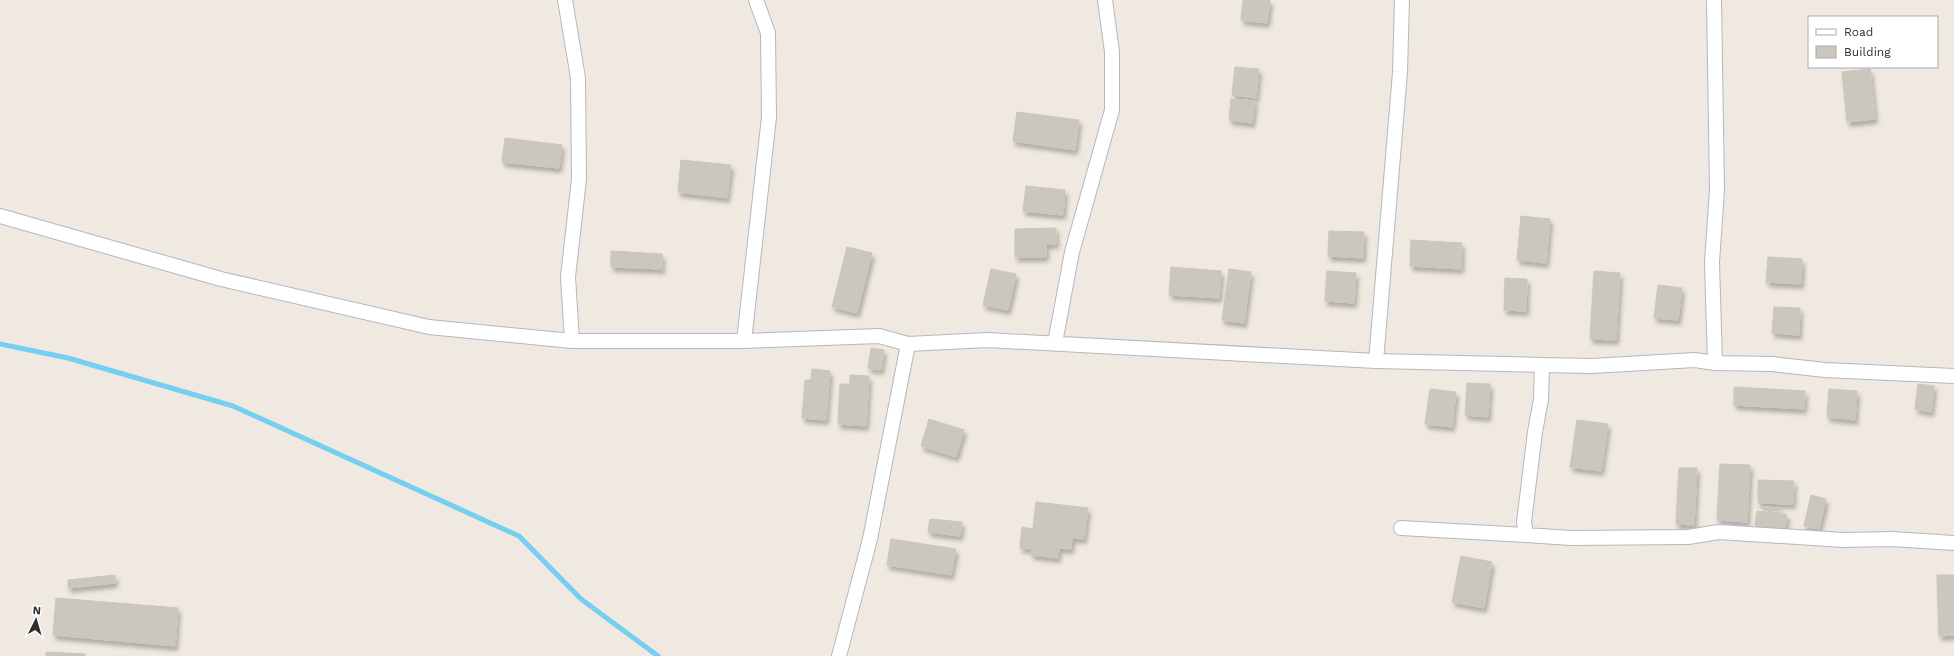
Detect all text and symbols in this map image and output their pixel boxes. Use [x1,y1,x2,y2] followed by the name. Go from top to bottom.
[1808,16,1938,68] legend
[1844,25,1873,39] text: Road
[1844,45,1891,59] text: Building
[16,600,56,640] north arrow
[32,604,41,617] text: N

